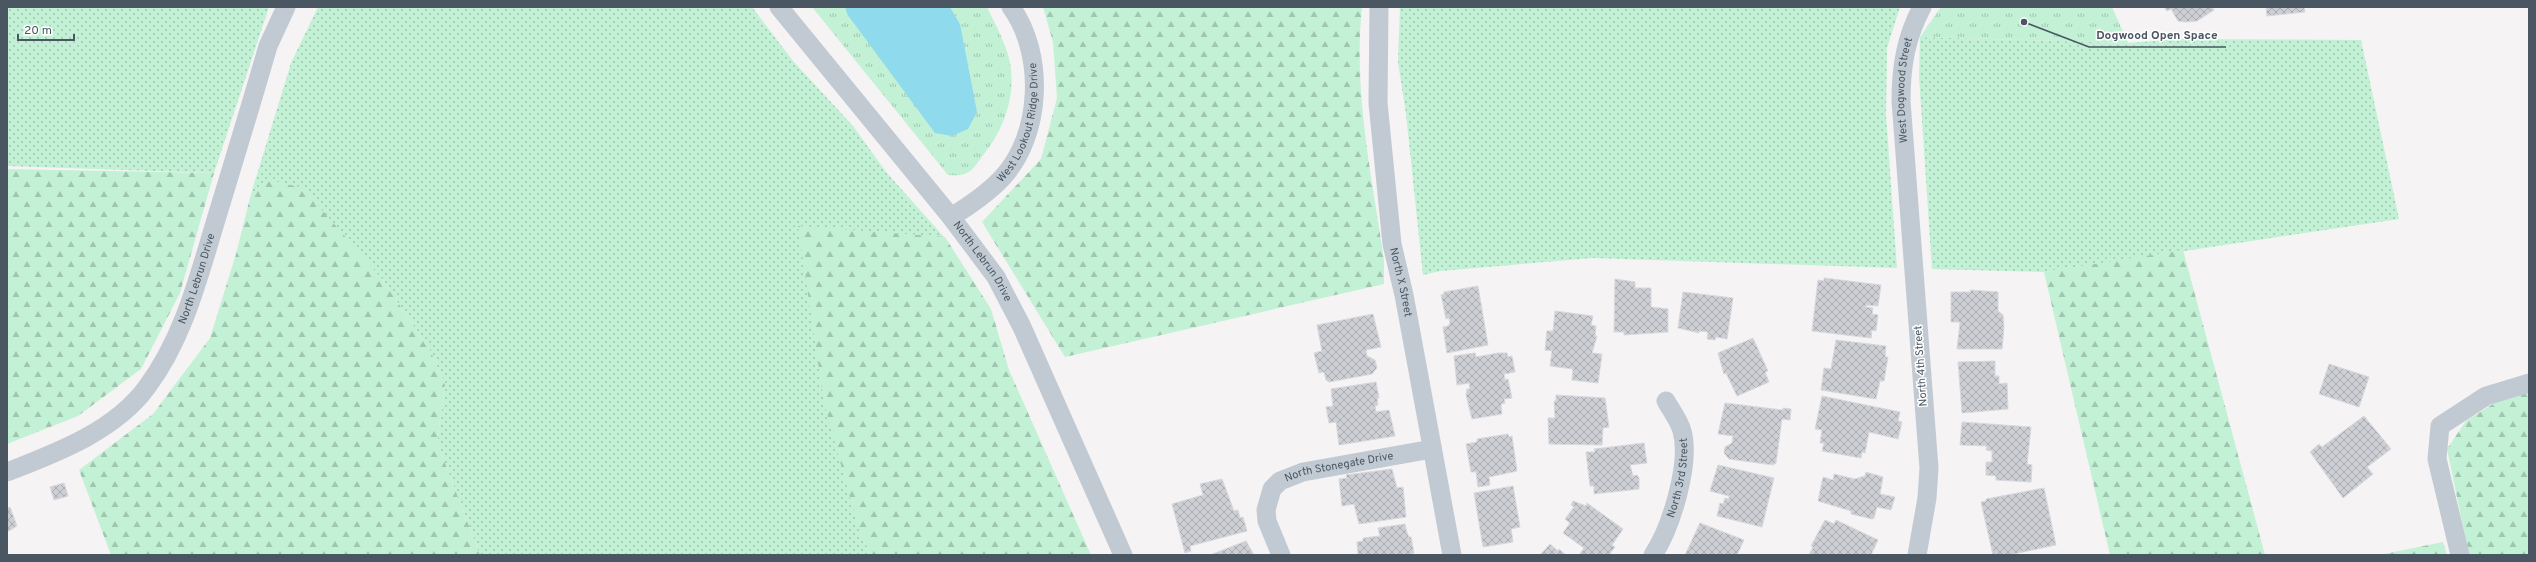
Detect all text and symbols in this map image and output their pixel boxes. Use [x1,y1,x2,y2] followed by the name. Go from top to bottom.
[18,16,74,42] scale bar
[24,23,52,39] text: 20 m
[2089,23,2226,47] callout: Dogwood Open Space
[2096,28,2218,44] text: Dogwood Open Space
[1894,36,1916,143] street label: West Dogwood Street
[994,62,1041,186] street label: West Lookout Ridge Drive
[950,219,1015,304] street label: North Lebrun Drive
[176,232,219,326] street label: North Lebrun Drive
[1386,246,1415,318] street label: North X Street
[1911,325,1931,407] street label: North 4th Street
[1664,437,1691,520] street label: North 3rd Street
[1283,449,1395,485] street label: North Stonegate Drive

